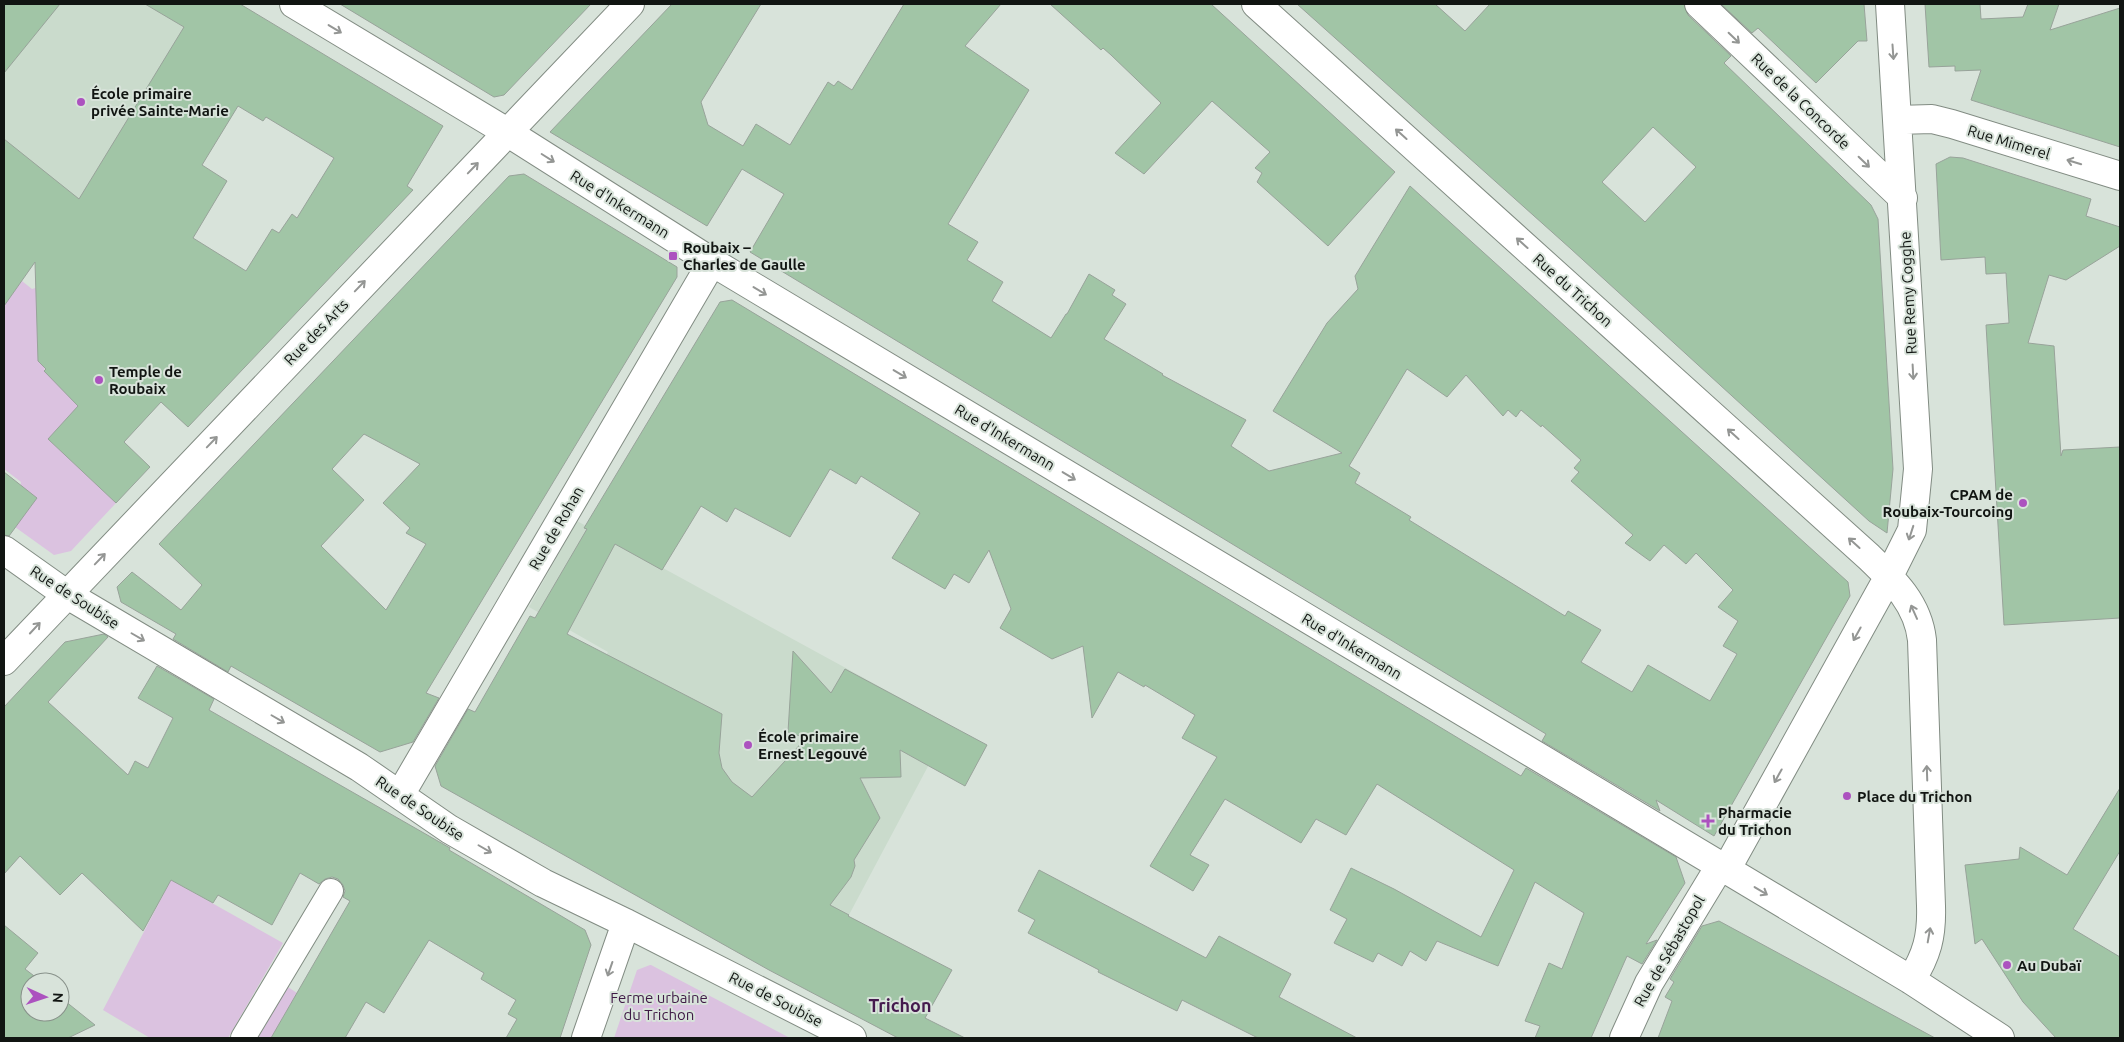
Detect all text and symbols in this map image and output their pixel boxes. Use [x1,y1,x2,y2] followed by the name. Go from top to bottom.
[328,24,342,34] one-way arrow
[1728,31,1740,43] one-way arrow
[1889,44,1898,60] one-way arrow
[1748,50,1854,152] street label: Rue de la Concorde
[91,85,229,119] place label: École primaire privée Sainte-Marie
[75,96,87,108] marker: École primaire privée Sainte-Marie
[1966,121,2052,163] street label: Rue Mimerel
[1394,129,1407,140] one-way arrow
[541,154,555,164] one-way arrow
[1858,156,1871,168] one-way arrow
[2066,156,2082,166] one-way arrow
[466,163,478,175] one-way arrow
[567,167,673,241] street label: Rue d'Inkermann
[1896,231,1920,355] street label: Rue Remy Cogghe
[1515,237,1528,249] one-way arrow
[683,239,806,273] place label: Roubaix – Charles de Gaulle
[667,250,679,262] marker: Roubaix – Charles de Gaulle
[1530,250,1616,330] street label: Rue du Trichon
[354,280,366,292] one-way arrow
[753,286,767,296] one-way arrow
[281,296,351,368] street label: Rue des Arts
[109,363,182,397] place label: Temple de Roubaix
[1908,364,1917,380] one-way arrow
[892,370,906,380] one-way arrow
[93,374,105,386] marker: Temple de Roubaix
[952,400,1058,474] street label: Rue d'Inkermann
[1727,428,1740,440] one-way arrow
[206,435,218,448] one-way arrow
[1062,471,1076,481] one-way arrow
[525,483,587,573] street label: Rue de Rohan
[1883,486,2013,520] place label: CPAM de Roubaix-Tourcoing
[2017,497,2029,509] marker: CPAM de Roubaix-Tourcoing
[1905,525,1915,541] one-way arrow
[1847,537,1860,549] one-way arrow
[94,553,106,565] one-way arrow
[27,562,123,632] street label: Rue de Soubise
[1909,605,1919,620] one-way arrow
[1299,609,1405,683] street label: Rue d'Inkermann
[29,621,41,634] one-way arrow
[1852,627,1862,642] one-way arrow
[131,632,145,642] one-way arrow
[271,715,285,725] one-way arrow
[758,728,867,762] place label: École primaire Ernest Legouvé
[742,739,754,751] marker: École primaire Ernest Legouvé
[1923,765,1932,781] one-way arrow
[1773,769,1783,784] one-way arrow
[373,772,467,844] street label: Rue de Soubise
[1857,788,1972,805] place label: Place du Trichon
[1841,790,1853,802] marker: Place du Trichon
[1718,804,1792,838] place label: Pharmacie du Trichon
[1702,815,1714,827] marker: Pharmacie du Trichon
[477,845,491,855] one-way arrow
[1754,887,1768,897] one-way arrow
[1630,892,1708,1010] street label: Rue de Sébastopol
[1925,928,1935,944] one-way arrow
[2017,957,2082,974] place label: Au Dubaï
[2001,959,2013,971] marker: Au Dubaï
[605,960,614,976] one-way arrow
[726,968,826,1030] street label: Rue de Soubise
[20,972,70,1022] north arrow
[610,989,708,1023] park label: Ferme urbaine du Trichon
[50,992,66,1003] text: N
[869,995,931,1015] district label: Trichon

